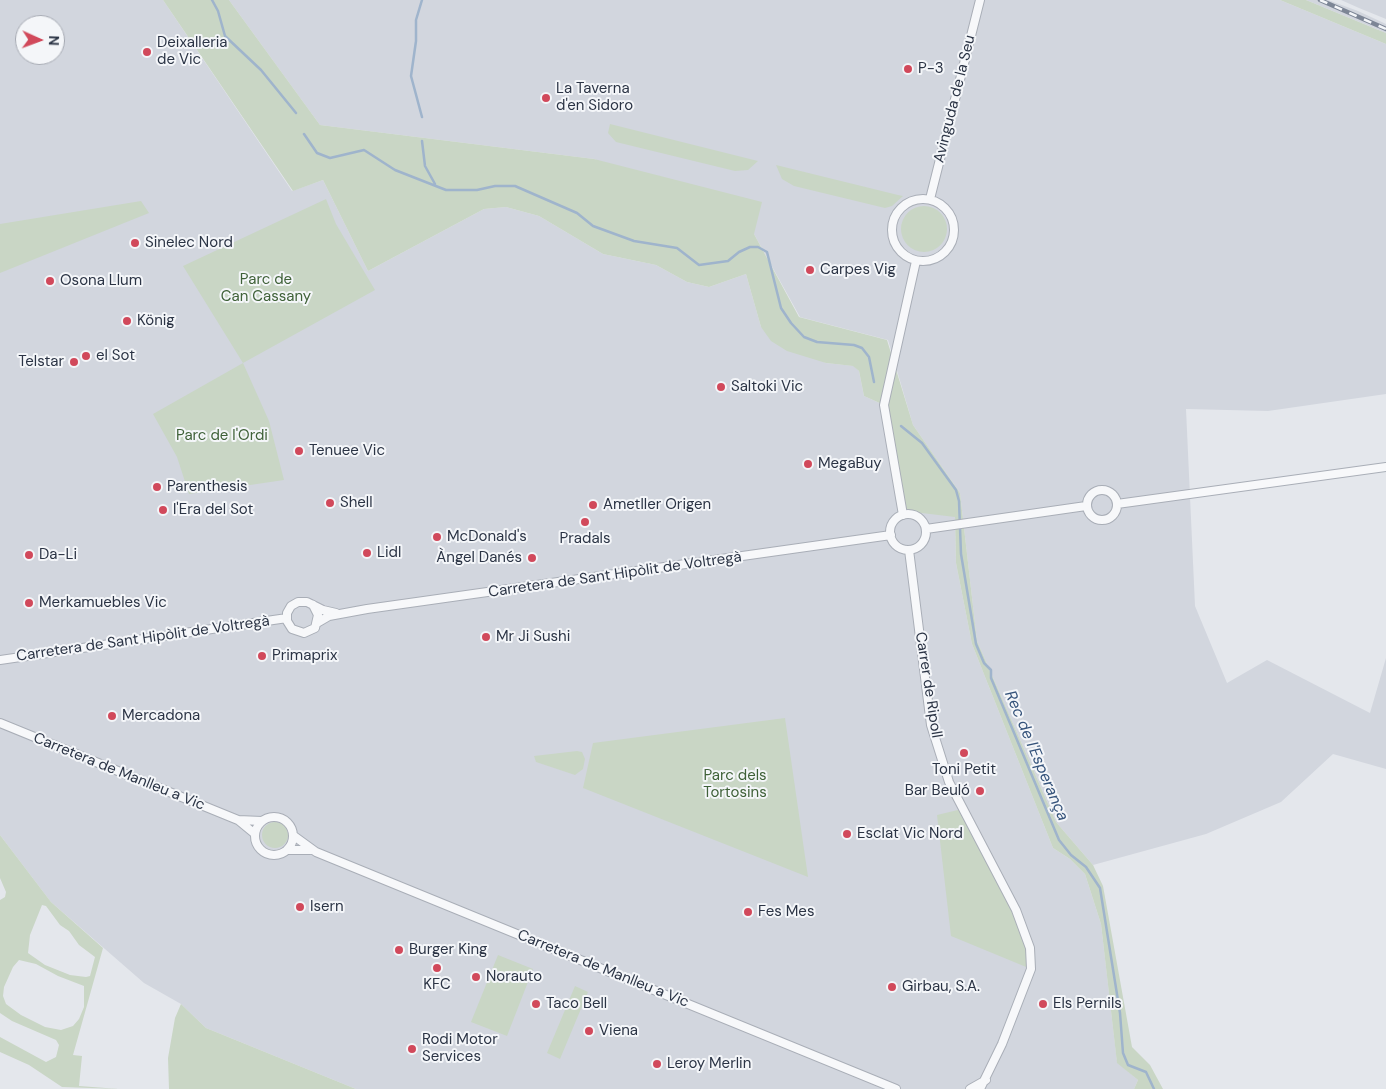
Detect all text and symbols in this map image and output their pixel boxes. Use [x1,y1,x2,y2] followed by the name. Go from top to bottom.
[15,15,65,65] north arrow
[930,33,980,165] street label: Avinguda de la Seu
[157,34,228,69] place label: Deixalleria de Vic
[45,35,63,46] text: N
[141,46,153,58] marker: Deixalleria de Vic
[918,60,944,78] place label: P-3
[902,63,914,75] marker: P-3
[556,80,633,115] place label: La Taverna d'en Sidoro
[540,92,552,104] marker: La Taverna d'en Sidoro
[145,234,233,252] place label: Sinelec Nord
[129,237,141,249] marker: Sinelec Nord
[820,261,896,279] place label: Carpes Vig
[804,264,816,276] marker: Carpes Vig
[221,271,311,306] park label: Parc de Can Cassany
[60,272,142,290] place label: Osona Llum
[44,275,56,287] marker: Osona Llum
[137,312,175,330] place label: König
[121,315,133,327] marker: König
[96,347,135,365] place label: el Sot
[80,350,92,362] marker: el Sot
[18,353,64,371] place label: Telstar
[68,356,80,368] marker: Telstar
[731,378,803,396] place label: Saltoki Vic
[715,381,727,393] marker: Saltoki Vic
[176,427,268,445] park label: Parc de l'Ordi
[309,442,385,460] place label: Tenuee Vic
[293,445,305,457] marker: Tenuee Vic
[818,455,882,473] place label: MegaBuy
[802,458,814,470] marker: MegaBuy
[167,478,248,496] place label: Parenthesis
[151,481,163,493] marker: Parenthesis
[340,494,373,512] place label: Shell
[603,496,711,514] place label: Ametller Origen
[324,497,336,509] marker: Shell
[587,499,599,511] marker: Ametller Origen
[173,501,253,519] place label: l'Era del Sot
[157,504,169,516] marker: l'Era del Sot
[579,516,591,528] marker: Pradals
[447,528,527,546] place label: McDonald's
[560,530,610,548] place label: Pradals
[431,531,443,543] marker: McDonald's
[377,544,401,562] place label: Lidl
[39,546,77,564] place label: Da-Li
[361,547,373,559] marker: Lidl
[487,548,743,602] street label: Carretera de Sant Hipòlit de Voltregà
[23,549,35,561] marker: Da-Li
[436,549,522,567] place label: Àngel Danés
[526,552,538,564] marker: Àngel Danés
[39,594,167,612] place label: Merkamuebles Vic
[23,597,35,609] marker: Merkamuebles Vic
[15,612,271,666] street label: Carretera de Sant Hipòlit de Voltregà
[496,628,570,646] place label: Mr Ji Sushi
[480,631,492,643] marker: Mr Ji Sushi
[911,631,945,739] street label: Carrer de Ripoll
[272,647,337,665] place label: Primaprix
[256,650,268,662] marker: Primaprix
[1000,688,1072,824] water label: Rec de l'Esperança
[122,707,200,725] place label: Mercadona
[106,710,118,722] marker: Mercadona
[31,729,207,815] street label: Carretera de Manlleu a Vic
[958,747,970,759] marker: Toni Petit
[932,761,996,779] place label: Toni Petit
[703,767,767,802] park label: Parc dels Tortosins
[905,782,970,800] place label: Bar Beuló
[974,785,986,797] marker: Bar Beuló
[857,825,963,843] place label: Esclat Vic Nord
[841,828,853,840] marker: Esclat Vic Nord
[310,898,344,916] place label: Isern
[294,901,306,913] marker: Isern
[758,903,814,921] place label: Fes Mes
[742,906,754,918] marker: Fes Mes
[515,926,691,1012] street label: Carretera de Manlleu a Vic
[409,941,487,959] place label: Burger King
[393,944,405,956] marker: Burger King
[431,962,443,974] marker: KFC
[486,968,542,986] place label: Norauto
[470,971,482,983] marker: Norauto
[423,976,451,994] place label: KFC
[902,978,980,996] place label: Girbau, S.A.
[886,981,898,993] marker: Girbau, S.A.
[546,995,607,1013] place label: Taco Bell
[1053,995,1122,1013] place label: Els Pernils
[530,998,542,1010] marker: Taco Bell
[1037,998,1049,1010] marker: Els Pernils
[599,1022,638,1040] place label: Viena
[583,1025,595,1037] marker: Viena
[422,1031,498,1066] place label: Rodi Motor Services
[406,1043,418,1055] marker: Rodi Motor Services
[667,1055,751,1073] place label: Leroy Merlin
[651,1058,663,1070] marker: Leroy Merlin

